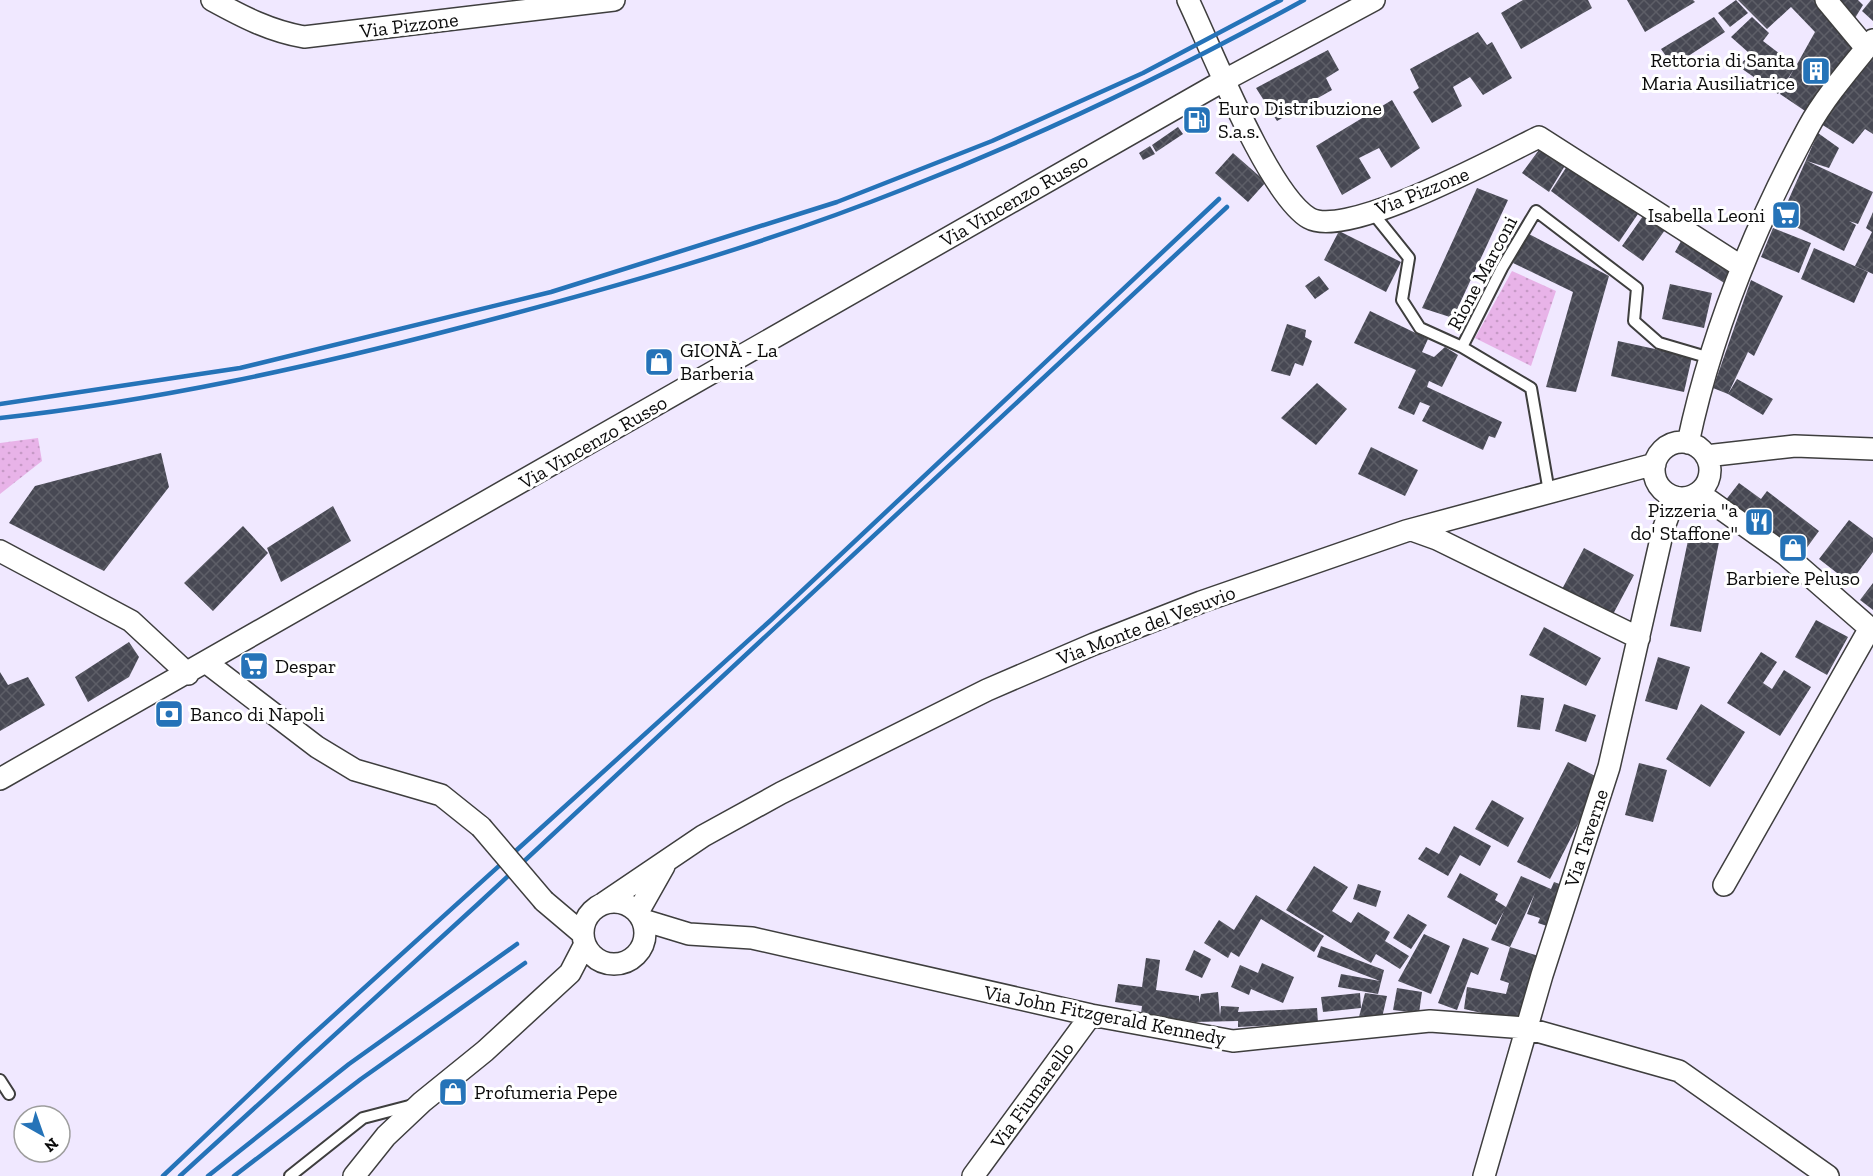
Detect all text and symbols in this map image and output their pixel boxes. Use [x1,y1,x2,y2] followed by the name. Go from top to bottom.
[357,7,460,43] street label: Via Pizzone
[1641,48,1795,95] place label: Rettoria di Santa Maria Ausiliatrice
[1800,55,1832,87] building icon: Rettoria di Santa Maria Ausiliatrice
[1218,96,1382,143] place label: Euro Distribuzione S.a.s.
[1181,104,1213,136] fuel station icon: Euro Distribuzione S.a.s.
[935,148,1092,253] street label: Via Vincenzo Russo
[1371,161,1472,221] street label: Via Pizzone
[1770,199,1802,231] supermarket icon: Isabella Leoni
[1648,203,1765,227] place label: Isabella Leoni
[1442,212,1522,334] street label: Rione Marconi
[680,338,778,385] place label: GIONÀ - La Barberia
[643,346,675,378] shop icon: GIONÀ - La Barberia
[514,390,671,495] street label: Via Vincenzo Russo
[1630,498,1738,545] place label: Pizzeria "a do' Staffone"
[1743,506,1775,538] restaurant icon: Pizzeria "a do' Staffone"
[1777,532,1809,564] shop icon: Barbiere Peluso
[1726,566,1860,590] place label: Barbiere Peluso
[1053,580,1239,670] street label: Via Monte del Vesuvio
[238,650,270,682] supermarket icon: Despar
[275,654,336,678] place label: Despar
[153,698,185,730] bank icon: Banco di Napoli
[190,702,325,726] place label: Banco di Napoli
[1559,786,1613,891] street label: Via Taverne
[981,980,1229,1050] street label: Via John Fitzgerald Kennedy
[985,1037,1079,1154] street label: Via Fiumarello
[437,1076,469,1108] shop icon: Profumeria Pepe
[474,1080,617,1104] place label: Profumeria Pepe
[12,1104,72,1164] north arrow
[41,1134,62,1156] text: N

